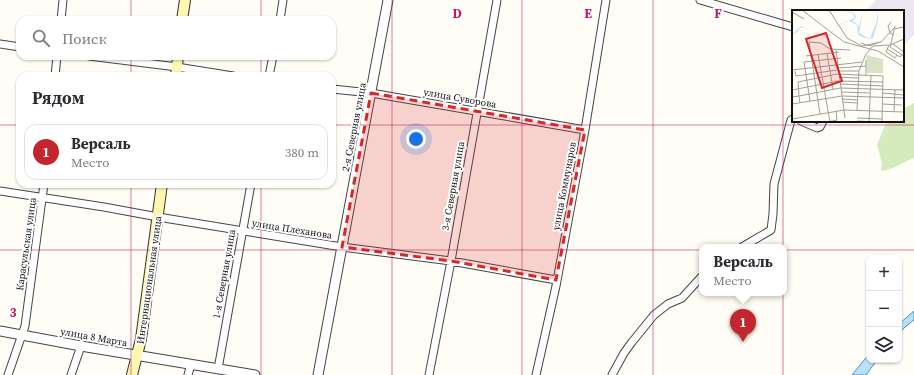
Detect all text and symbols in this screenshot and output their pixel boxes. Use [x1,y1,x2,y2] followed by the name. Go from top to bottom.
[452,5,462,22] text: D
[584,5,592,22] text: E
[714,5,722,22] text: F
[792,10,904,122] inset map
[16,16,336,60] search box
[30,27,52,49] icon: search
[62,28,107,49] text: Поиск
[339,81,369,173] street label: 2-я Северная улица
[422,85,498,111] street label: улица Суворова
[32,86,84,110] text: Рядом
[406,129,426,149] your location
[71,133,130,154] text: Версаль
[439,139,467,232] street label: 3-я Северная улица
[549,141,579,231] street label: улица Коммунаров
[42,144,50,161] text: 1
[285,144,319,161] text: 380 m
[71,154,109,171] text: Место
[13,196,39,291] street label: Карасульская улица
[134,214,165,345] street label: Интернациональная улица
[251,216,334,242] street label: улица Плеханова
[210,227,238,320] street label: 1-я Северная улица
[699,244,787,296] popup
[713,251,773,272] text: Версаль
[866,255,902,363] map controls
[866,255,902,291] button: +
[713,272,752,289] text: Место
[866,291,902,327] button: −
[9,304,17,321] text: 3
[730,309,756,342] pin: 1
[60,325,129,349] street label: улица 8 Марта
[866,327,902,363] button: layers

